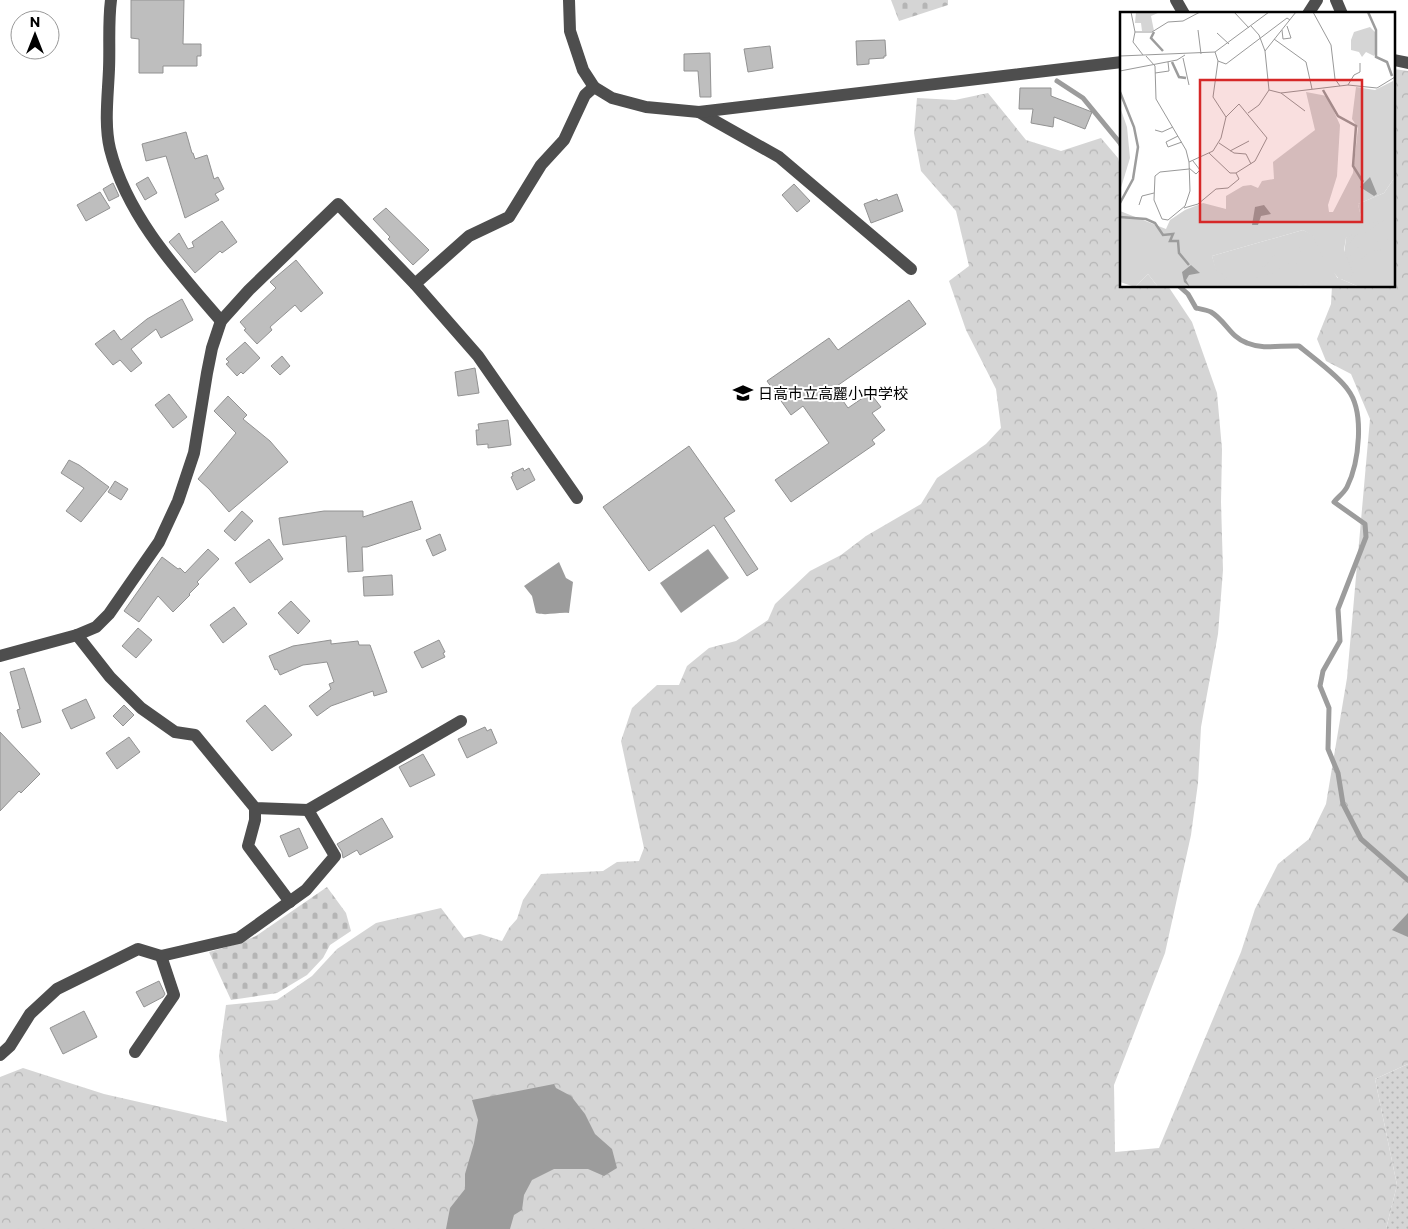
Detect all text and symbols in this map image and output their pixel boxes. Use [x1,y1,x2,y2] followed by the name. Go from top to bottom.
[10,10,60,60] north arrow
[1120,12,1396,288] inset map
[30,13,40,30] text: N
[732,382,754,404] school or university icon: 日高市立高麗小中学校
[758,384,908,402] place label: 日高市立高麗小中学校

